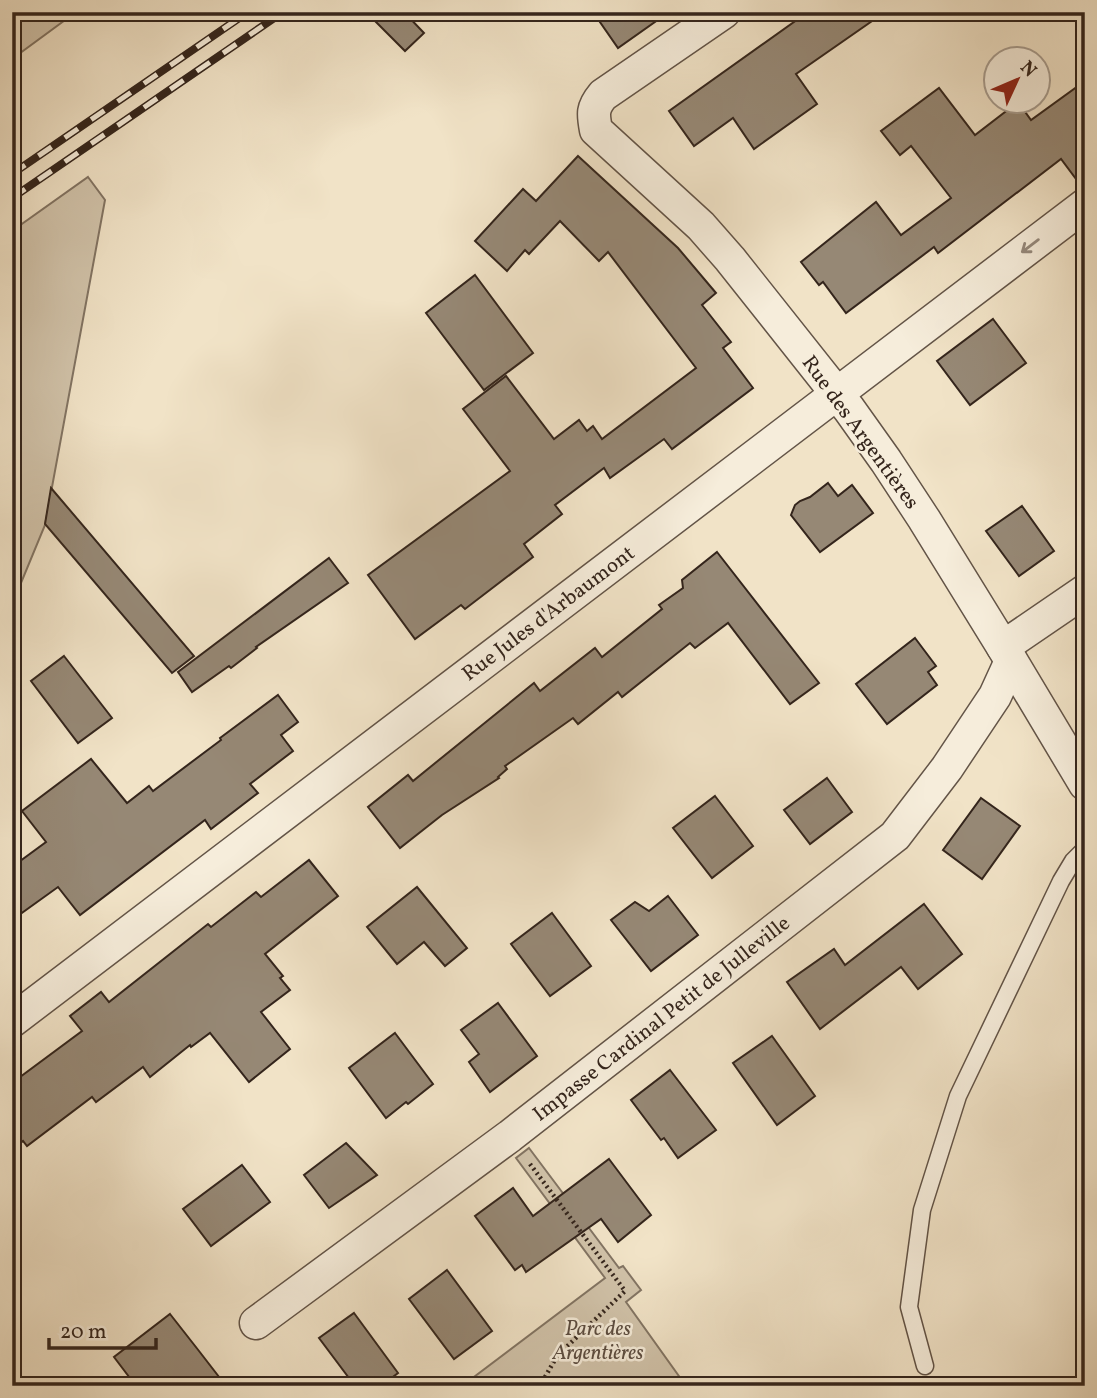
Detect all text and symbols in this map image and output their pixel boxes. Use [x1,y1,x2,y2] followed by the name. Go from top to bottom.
[982,46,1052,116] north arrow
[1014,56,1042,84] text: N
[1022,239,1040,254] one-way arrow
[794,350,925,516] street label: Rue des Argentières
[457,540,641,689] street label: Rue Jules d'Arbaumont
[527,909,797,1129] street label: Impasse Cardinal Petit de Julleville
[49,1307,156,1351] scale bar
[551,1315,644,1368] park label: Parc des Argentières
[60,1318,106,1347] text: 20 m

